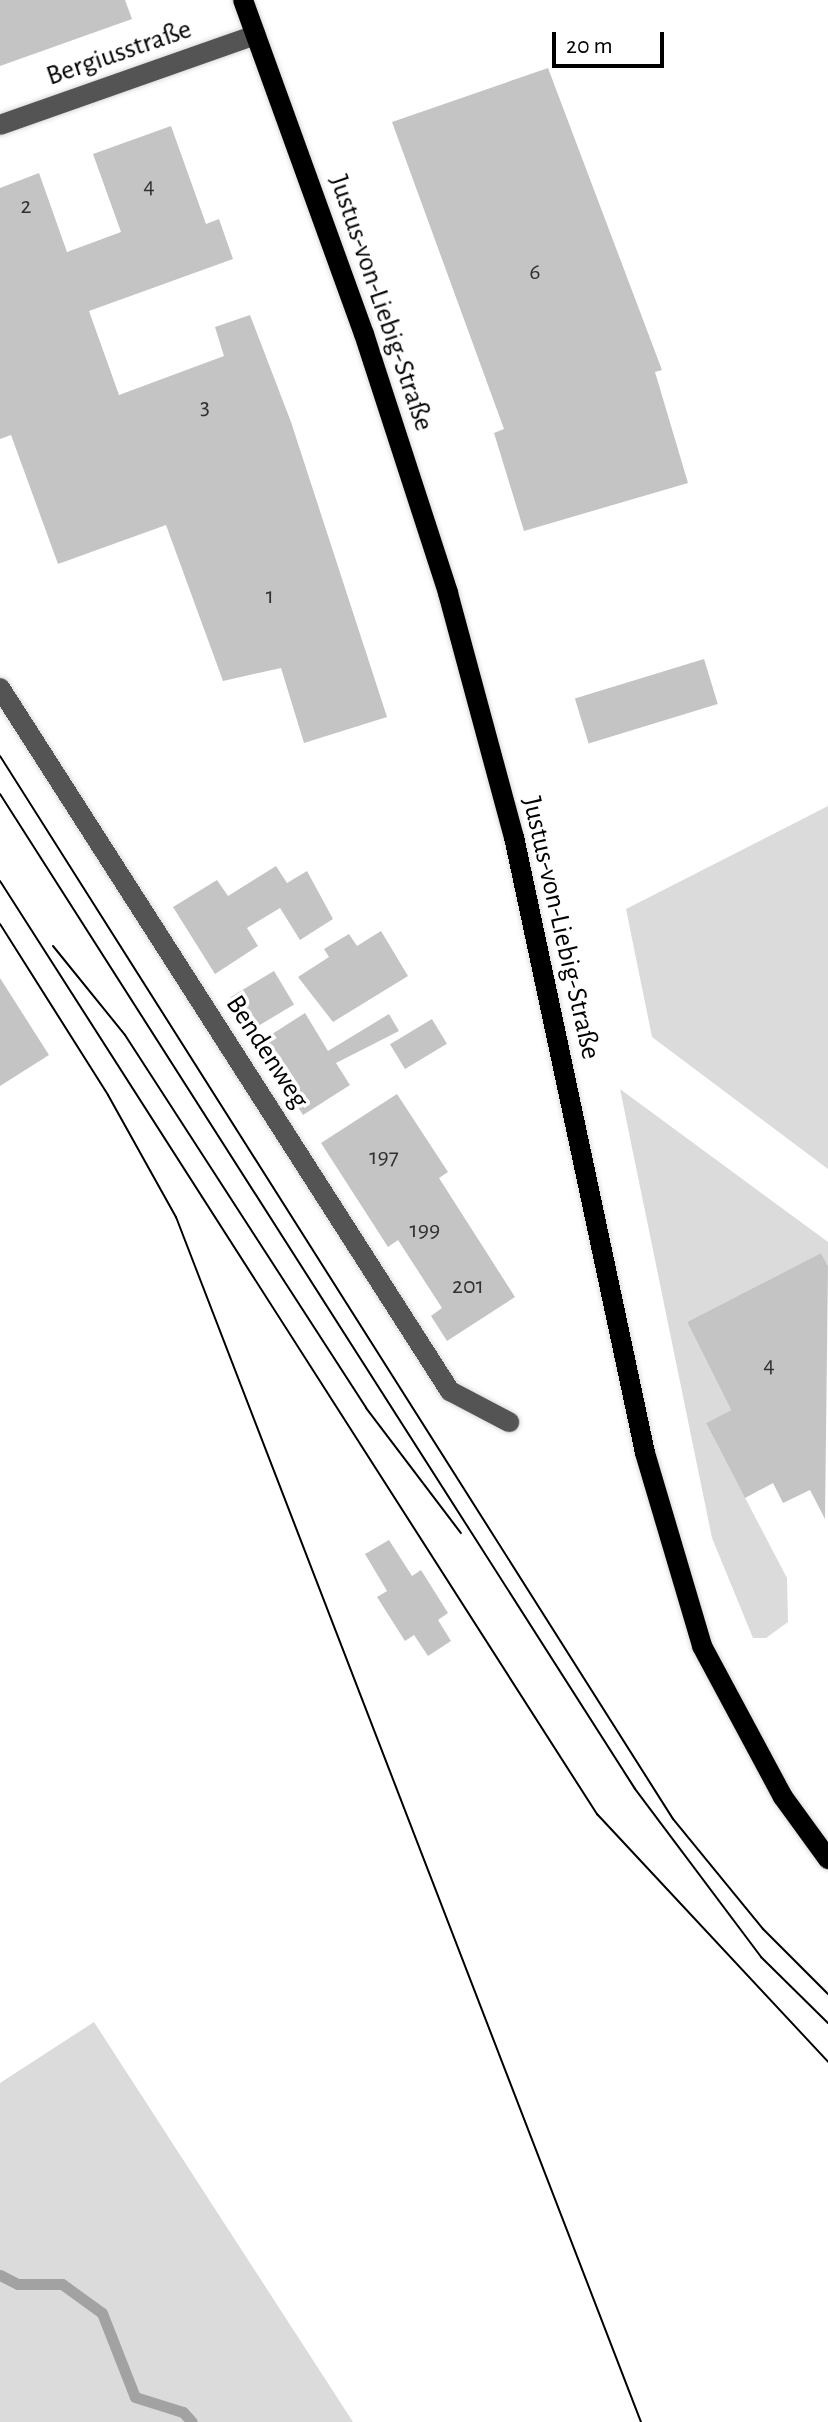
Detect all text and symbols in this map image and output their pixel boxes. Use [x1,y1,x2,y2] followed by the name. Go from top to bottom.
[42,13,196,93] street label: Bergiusstraße
[556,16,668,66] scale bar
[566,34,613,58] text: 20 m
[321,171,441,435] street label: Justus-von-Liebig-Straße
[143,173,155,201] house number: 4
[21,193,31,221] house number: 2
[529,259,541,287] house number: 6
[200,394,210,422] house number: 3
[266,583,274,611] house number: 1
[514,793,608,1063] street label: Justus-von-Liebig-Straße
[218,989,316,1115] street label: Bendenweg
[369,1144,399,1172] house number: 197
[410,1217,440,1245] house number: 199
[452,1273,484,1301] house number: 201
[763,1352,775,1380] house number: 4

